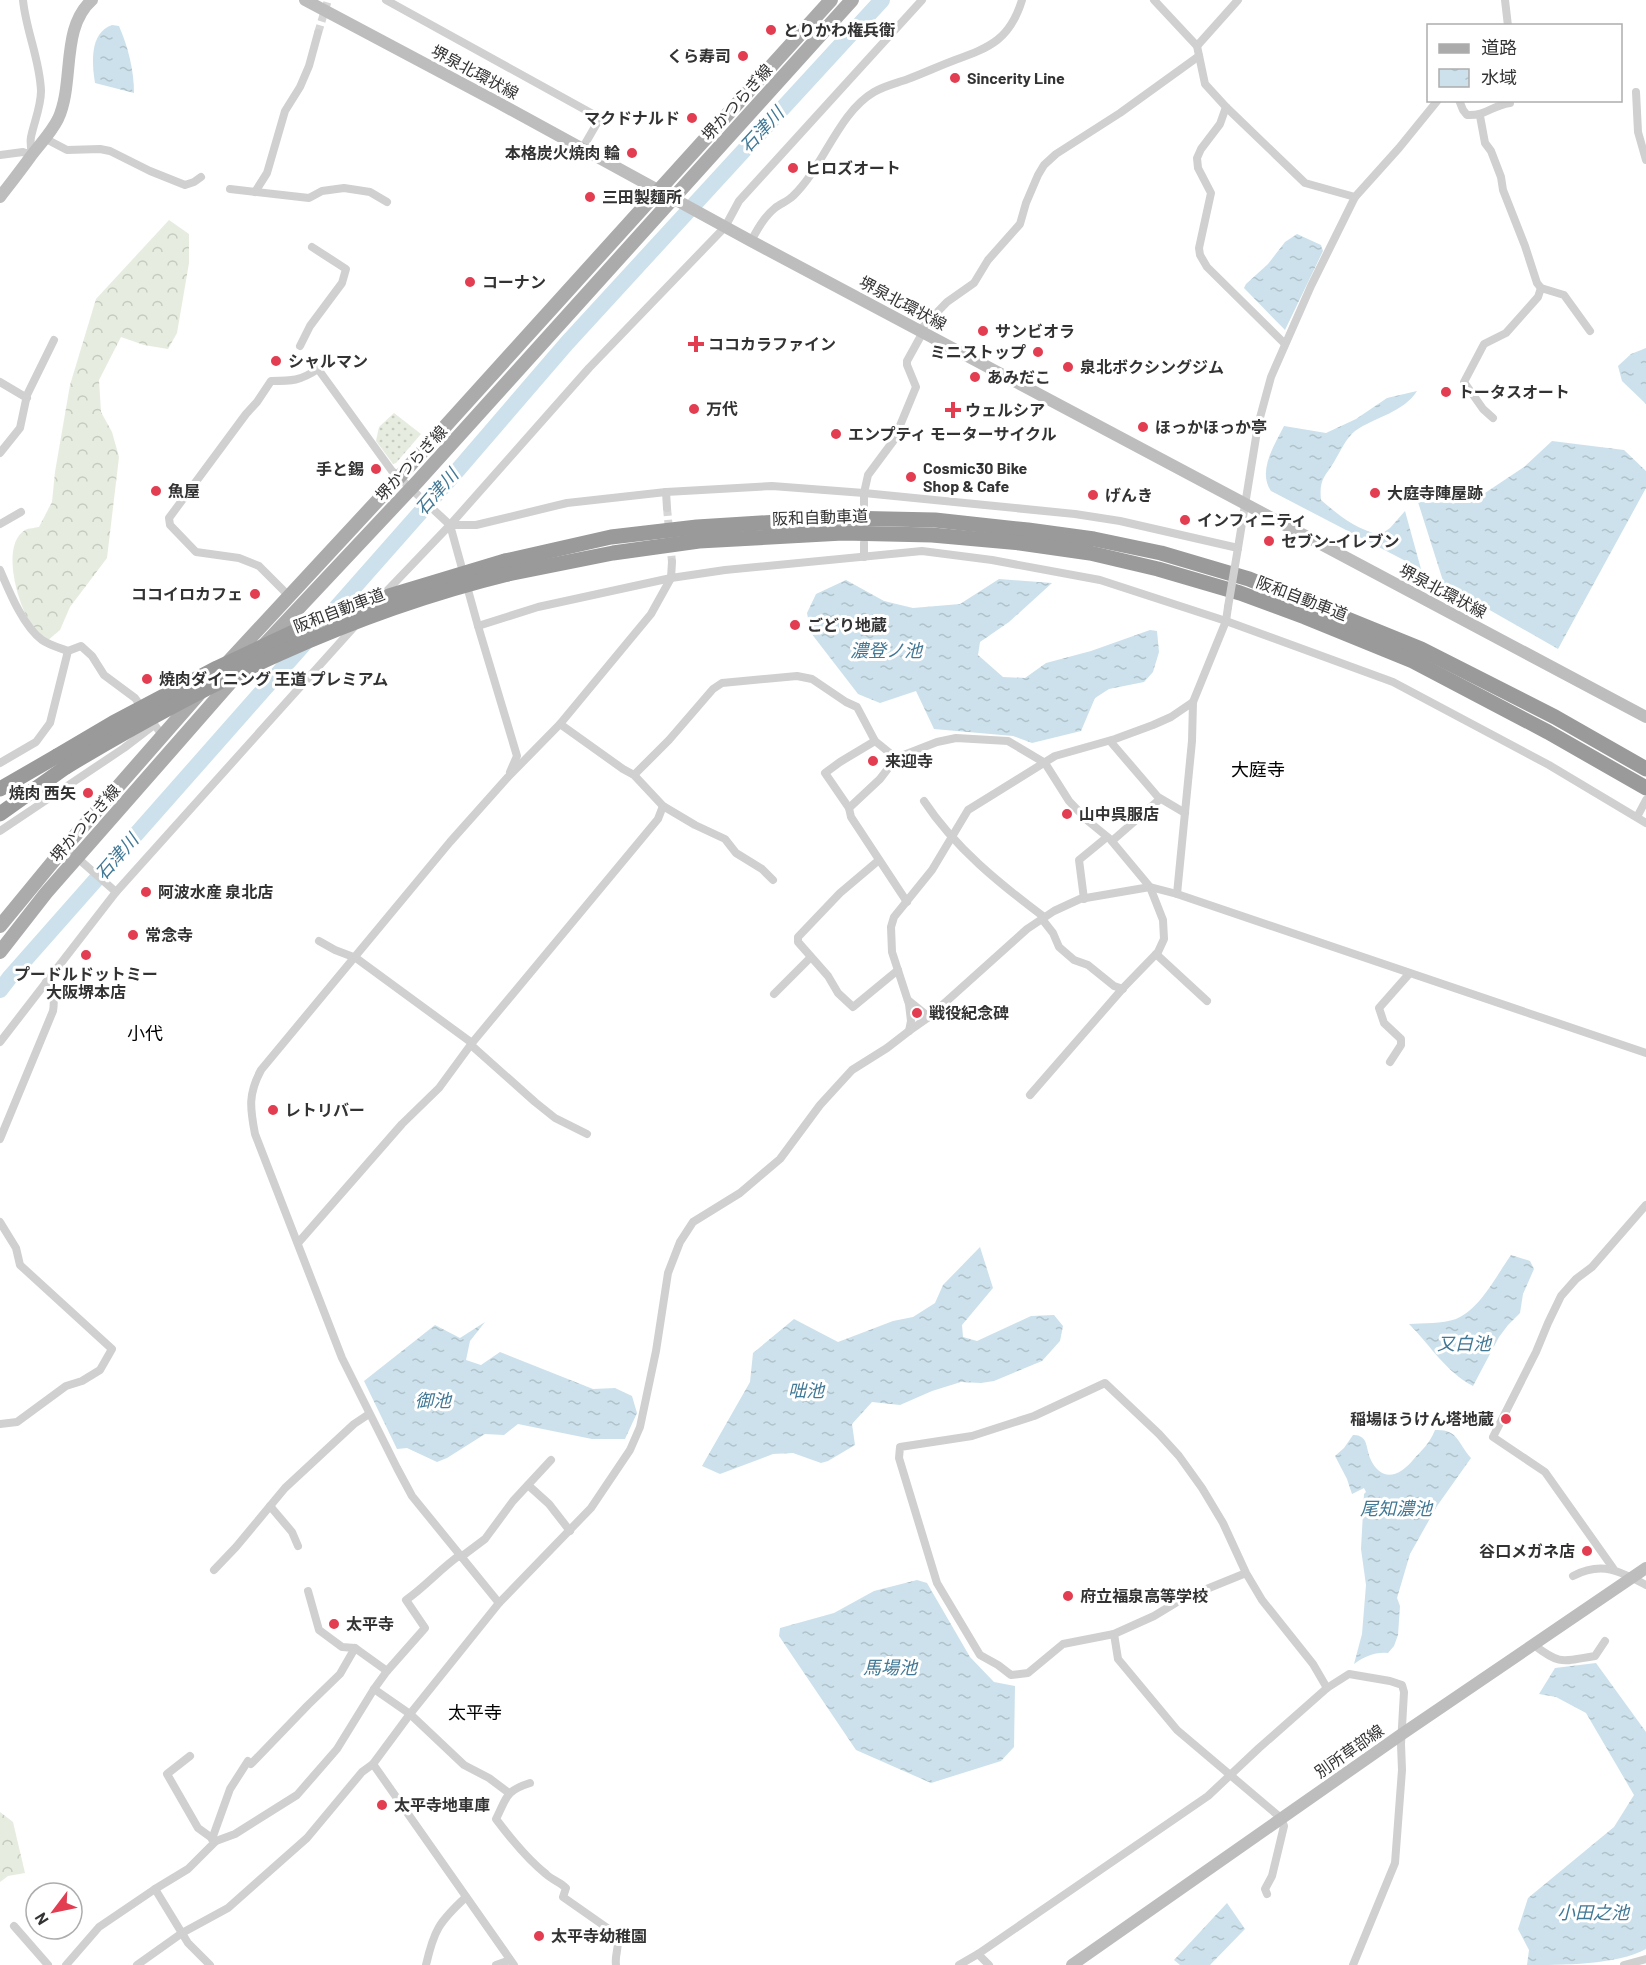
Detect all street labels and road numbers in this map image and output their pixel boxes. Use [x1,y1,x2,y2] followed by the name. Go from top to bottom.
[428,41,522,102] street label: 堺泉北環状線
[697,60,776,144] street label: 堺かつらぎ線
[856,272,950,333] street label: 堺泉北環状線
[371,421,450,504] street label: 堺かつらぎ線
[772,505,868,528] street label: 阪和自動車道
[1396,560,1490,621] street label: 堺泉北環状線
[1254,571,1350,624] street label: 阪和自動車道
[291,583,387,636] street label: 阪和自動車道
[46,780,123,865] street label: 堺かつらぎ線
[1310,1720,1387,1781] street label: 別所草部線

